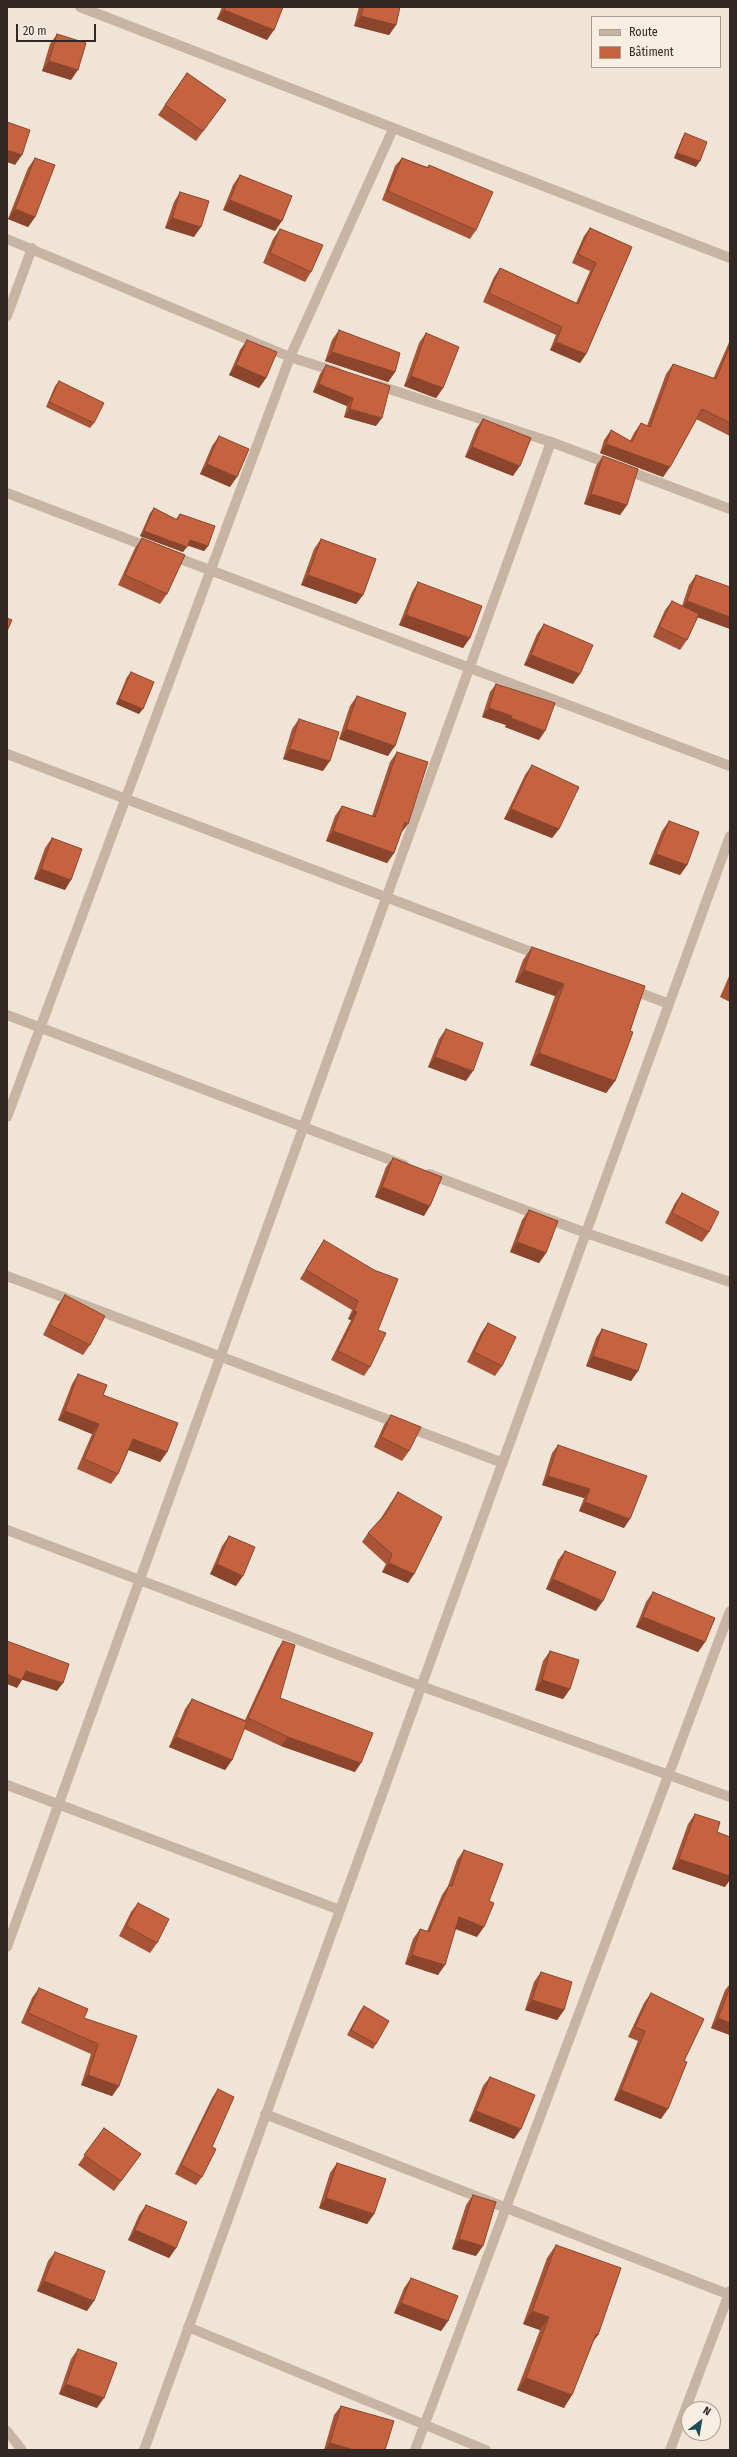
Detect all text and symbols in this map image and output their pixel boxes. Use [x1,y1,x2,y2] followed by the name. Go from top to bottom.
[18,16,98,42] scale bar
[591,16,721,68] legend
[23,24,47,38] text: 20 m
[629,25,658,39] text: Route
[629,45,674,59] text: Bâtiment
[681,2401,721,2441] north arrow
[701,2404,713,2418] text: N

